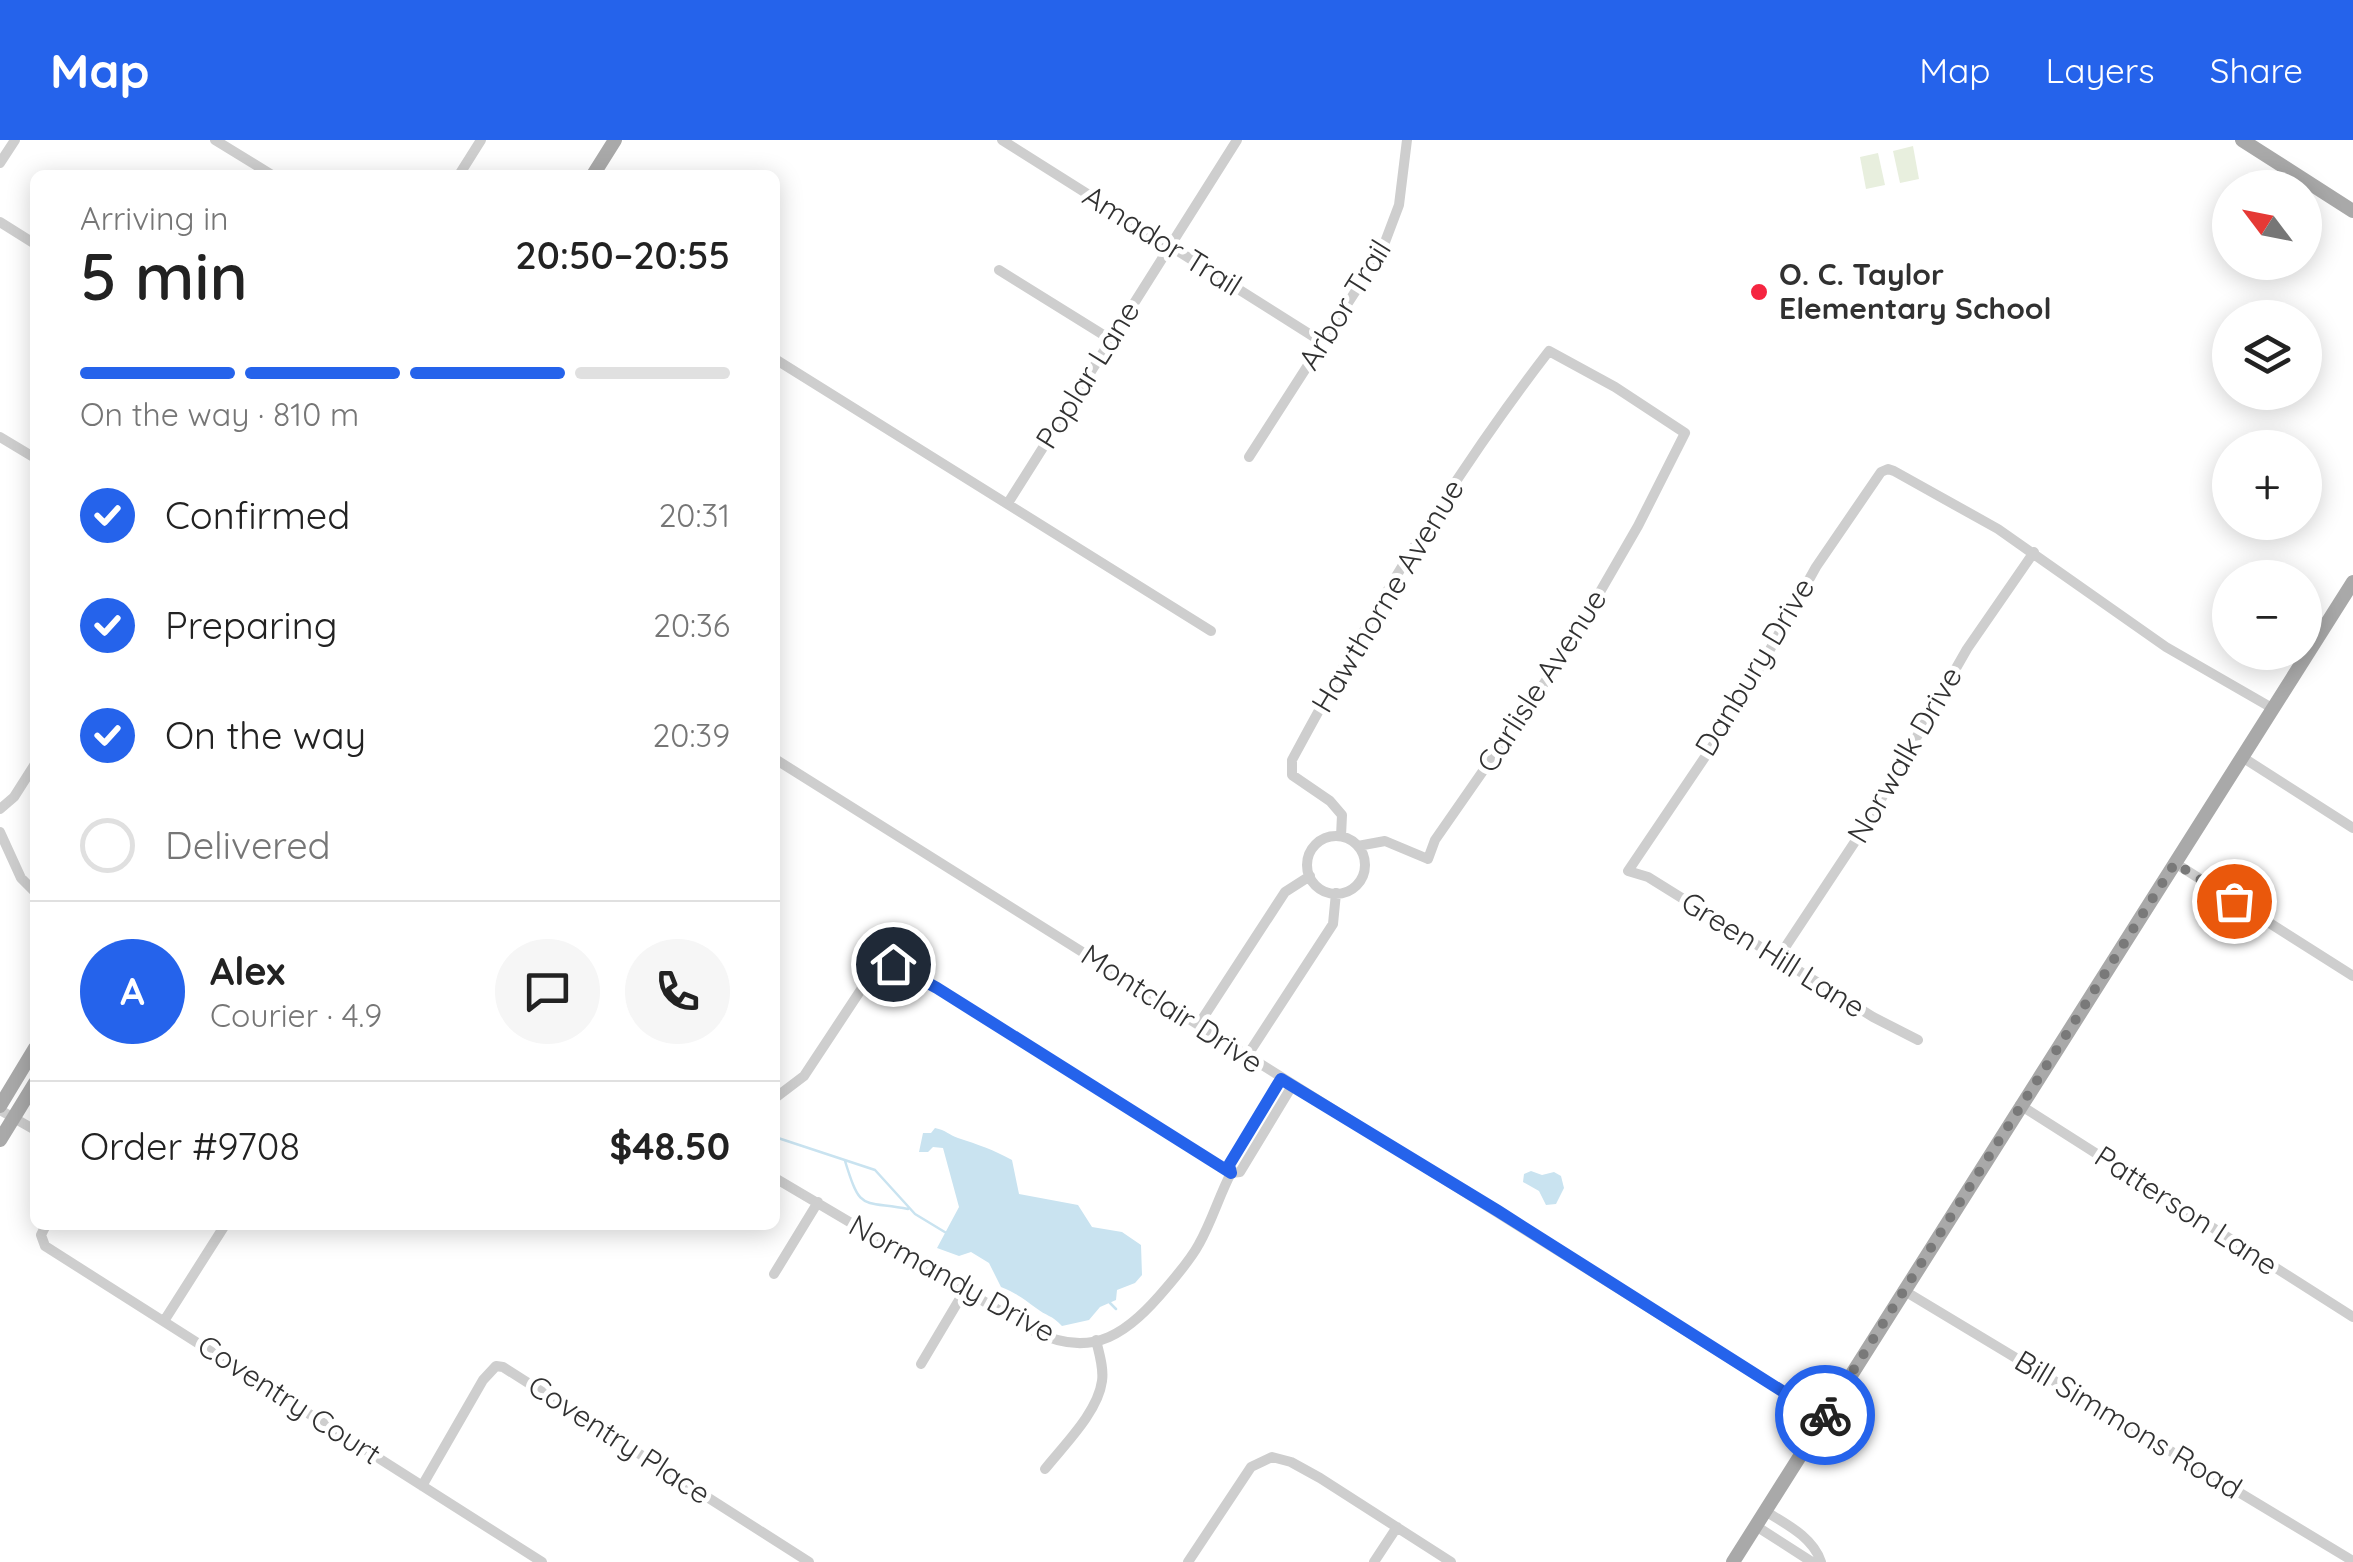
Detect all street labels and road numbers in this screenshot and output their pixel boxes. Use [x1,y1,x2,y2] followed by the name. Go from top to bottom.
[1076,176,1249,304] street label: Amador Trail
[1289,232,1399,376] street label: Arbor Trail
[1027,294,1148,455] street label: Poplar Lane
[1302,472,1472,719] street label: Hawthorne Avenue
[1686,570,1822,763] street label: Danbury Drive
[1468,582,1615,779] street label: Carlisle Avenue
[1838,660,1970,849] street label: Norwalk Drive
[1675,882,1872,1026] street label: Green Hill Lane
[1074,935,1271,1081] street label: Montclair Drive
[2088,1137,2285,1283] street label: Patterson Lane
[843,1206,1062,1351] street label: Normandy Drive
[191,1326,388,1473] street label: Coventry Court
[2008,1341,2249,1507] street label: Bill Simmons Road
[521,1366,718,1512] street label: Coventry Place

